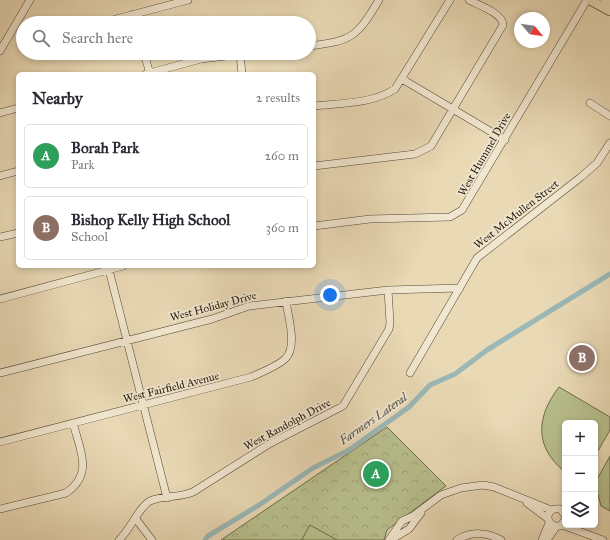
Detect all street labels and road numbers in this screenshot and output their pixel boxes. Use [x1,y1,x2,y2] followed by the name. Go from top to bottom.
[455,110,514,198] street label: West Hummel Drive
[471,177,561,252] street label: West McMullen Street
[169,289,258,324] street label: West Holiday Drive
[122,369,221,406] street label: West Fairfield Avenue
[242,396,333,453] street label: West Randolph Drive

